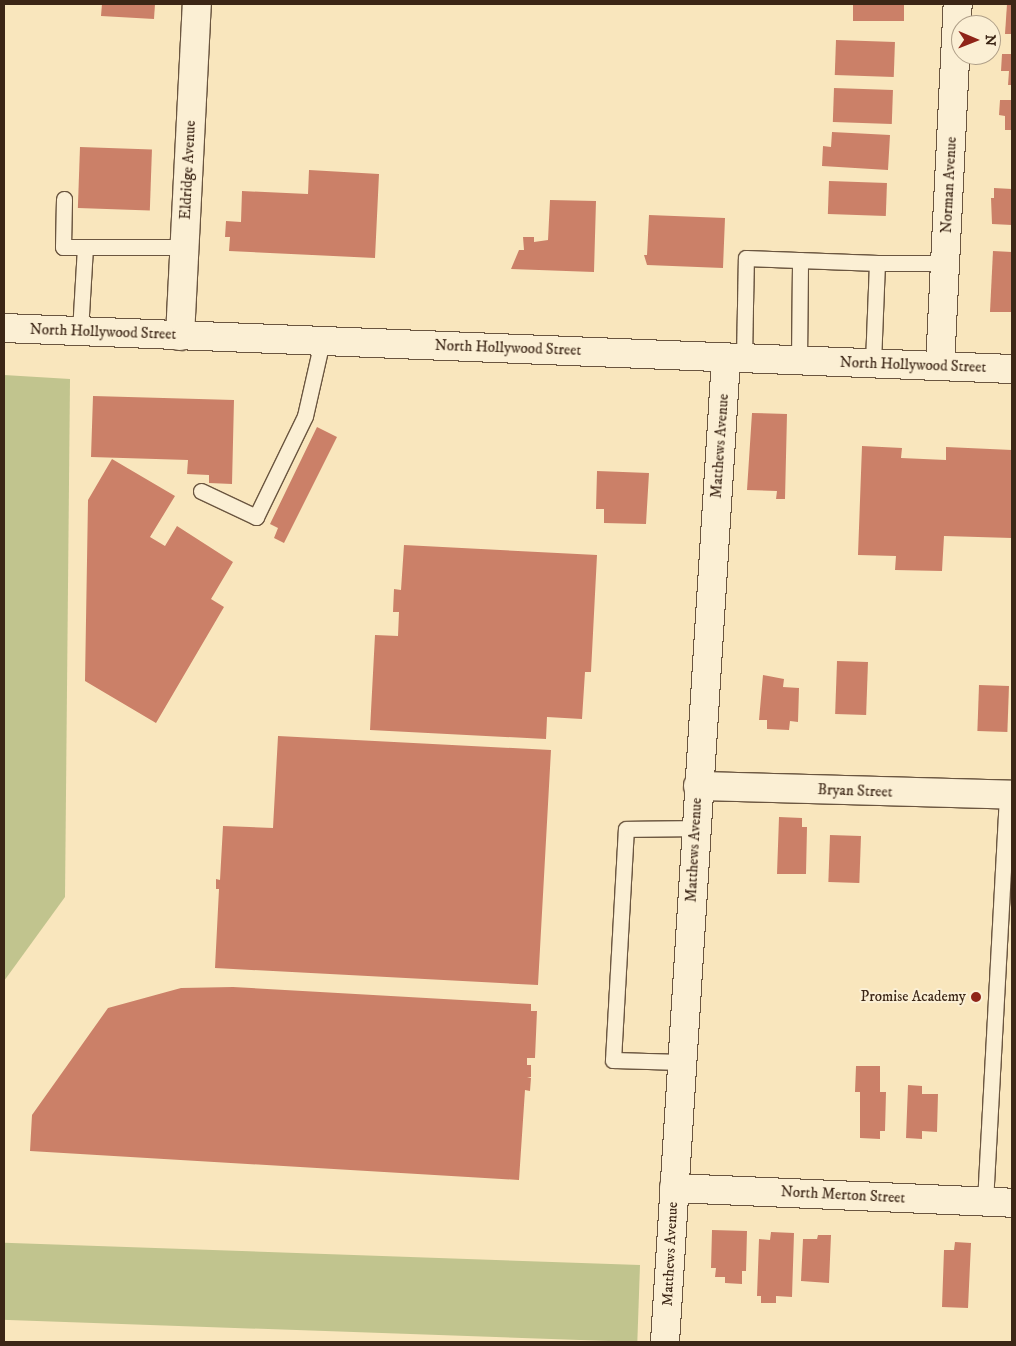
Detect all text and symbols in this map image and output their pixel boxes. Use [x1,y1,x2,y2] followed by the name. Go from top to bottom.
[951,15,1001,65] north arrow
[981,34,999,46] text: N
[176,120,200,220] street label: Eldridge Avenue
[937,136,961,234] street label: Norman Avenue
[29,320,177,344] street label: North Hollywood Street
[434,336,582,360] street label: North Hollywood Street
[839,353,987,377] street label: North Hollywood Street
[707,393,733,499] street label: Matthews Avenue
[817,781,893,801] street label: Bryan Street
[682,797,706,903] street label: Matthews Avenue
[860,988,966,1006] place label: Promise Academy
[970,991,982,1003] marker: Promise Academy
[780,1183,906,1207] street label: North Merton Street
[658,1201,682,1307] street label: Matthews Avenue

